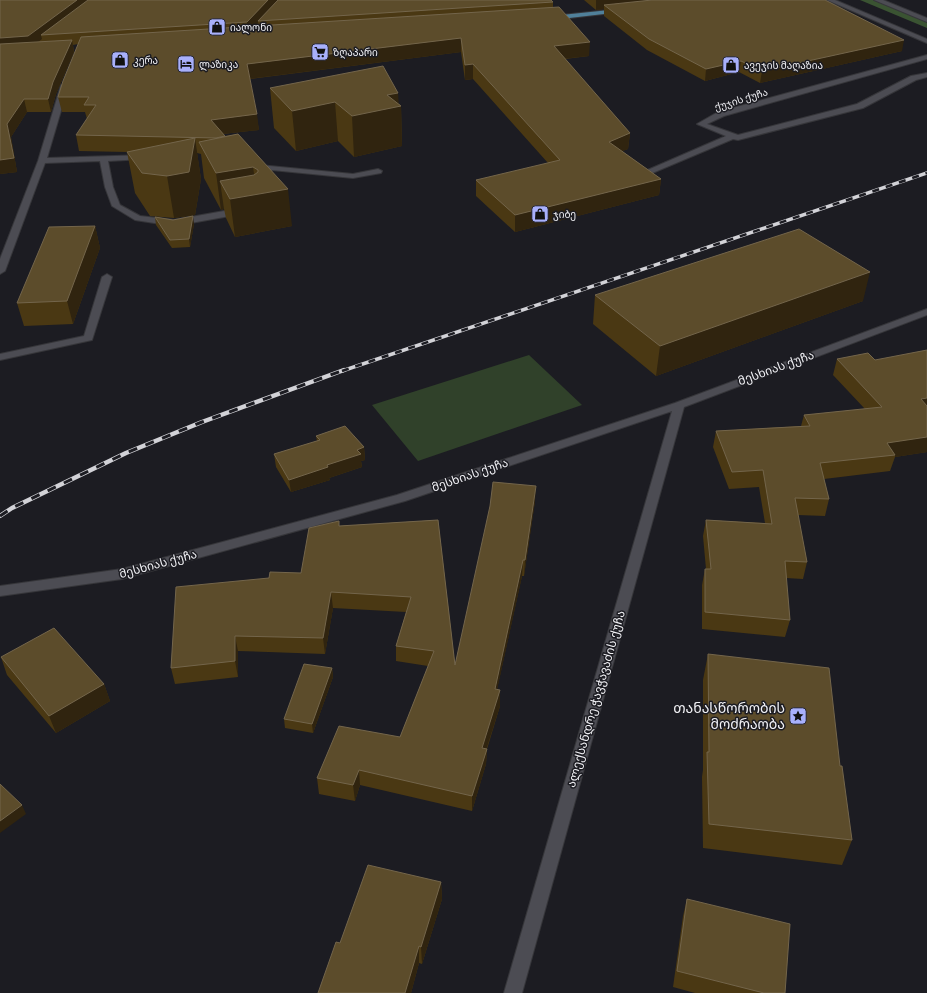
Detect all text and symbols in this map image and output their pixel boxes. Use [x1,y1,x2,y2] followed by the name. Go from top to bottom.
[207,17,227,37] shop icon: იალონი
[230,21,272,34] place label: იალონი
[310,42,330,62] supermarket icon: ზღაპარი
[333,46,378,59] place label: ზღაპარი
[110,50,130,70] shop icon: კერა
[133,54,158,67] place label: კერა
[176,54,196,74] hotel icon: ლაზიკა
[721,55,741,75] shop icon: ავეჯის მაღაზია
[199,58,238,71] place label: ლაზიკა
[744,59,823,72] place label: ავეჯის მაღაზია
[713,85,769,114] street label: ქუჯის ქუჩა
[530,204,550,224] shop icon: ჯიბე
[553,208,576,221] place label: ჯიბე
[736,347,816,388] street label: მესხიას ქუჩა
[430,454,510,495] street label: მესხიას ქუჩა
[117,546,198,581] street label: მესხიას ქუჩა
[563,609,629,789] street label: ალექსანდრე ჭავჭავაძის ქუჩა
[673,699,785,733] place label: თანასწორობის მოძრაობა
[788,706,808,726] place icon: თანასწორობის მოძრაობა

